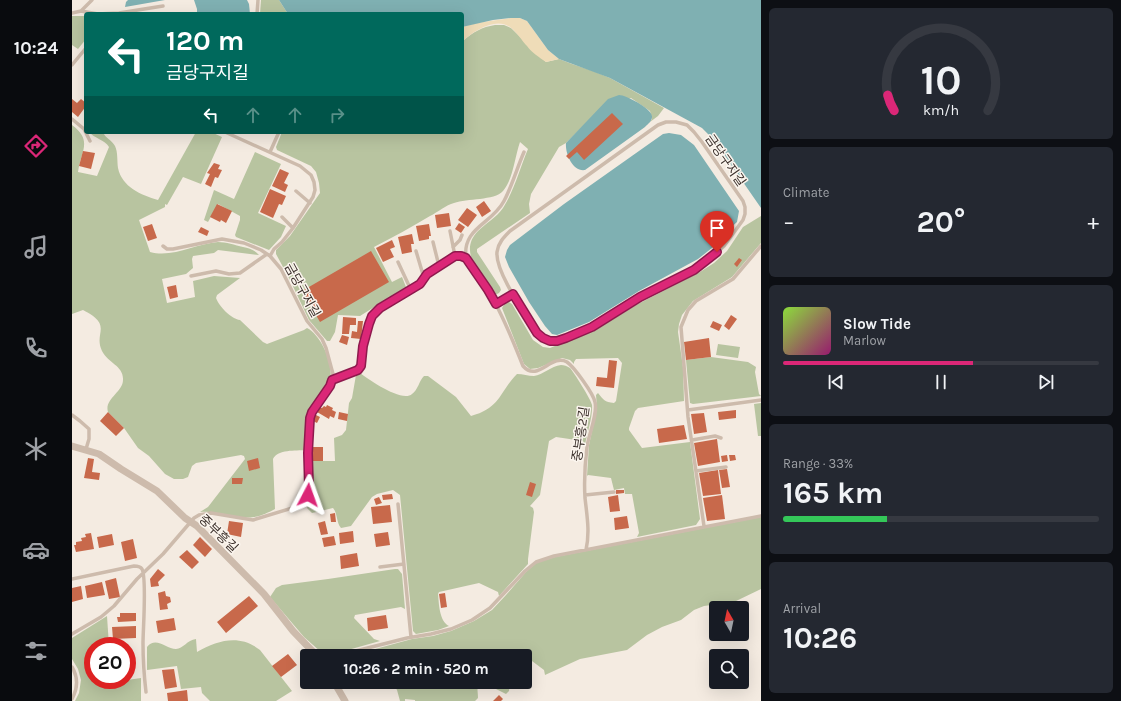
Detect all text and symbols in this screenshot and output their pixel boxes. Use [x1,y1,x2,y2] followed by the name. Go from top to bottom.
[166,24,244,57] text: 120 m
[100,28,152,80] icon: left
[14,37,58,59] text: 10:24
[920,56,962,104] text: 10
[166,62,249,84] text: 금당구지길
[923,102,959,119] text: km/h
[200,104,222,126] icon: left
[242,104,264,126] icon: ahead
[284,104,306,126] icon: ahead
[326,104,348,126] icon: right
[702,131,749,189] street label: 금당구지길
[22,132,50,160] icon: directions
[783,185,829,200] text: Climate
[917,204,965,240] text: 20°
[783,209,795,235] text: −
[1087,209,1099,235] text: +
[700,211,734,252] pin
[706,217,728,239] icon: arrive
[22,233,50,261] icon: music
[282,260,324,320] street label: 금당구지길
[843,315,911,333] text: Slow Tide
[843,333,886,348] text: Marlow
[22,334,50,362] icon: phone
[825,371,847,393] icon: previous
[930,371,952,393] icon: pause
[1035,371,1057,393] icon: next
[569,406,592,463] street label: 중부흥2길
[22,435,50,463] icon: climate
[783,456,853,471] text: Range · 33%
[287,474,329,516] position arrow
[783,475,883,511] text: 165 km
[196,511,241,555] street label: 중부흥길
[22,536,50,564] icon: car
[709,601,749,641] north arrow
[709,601,749,689] map controls
[783,601,821,616] text: Arrival
[783,620,857,656] text: 10:26
[22,637,50,665] icon: filters
[84,637,136,689] speed limit sign: 20
[709,649,749,689] button: search
[343,660,489,678] text: 10:26 · 2 min · 520 m

